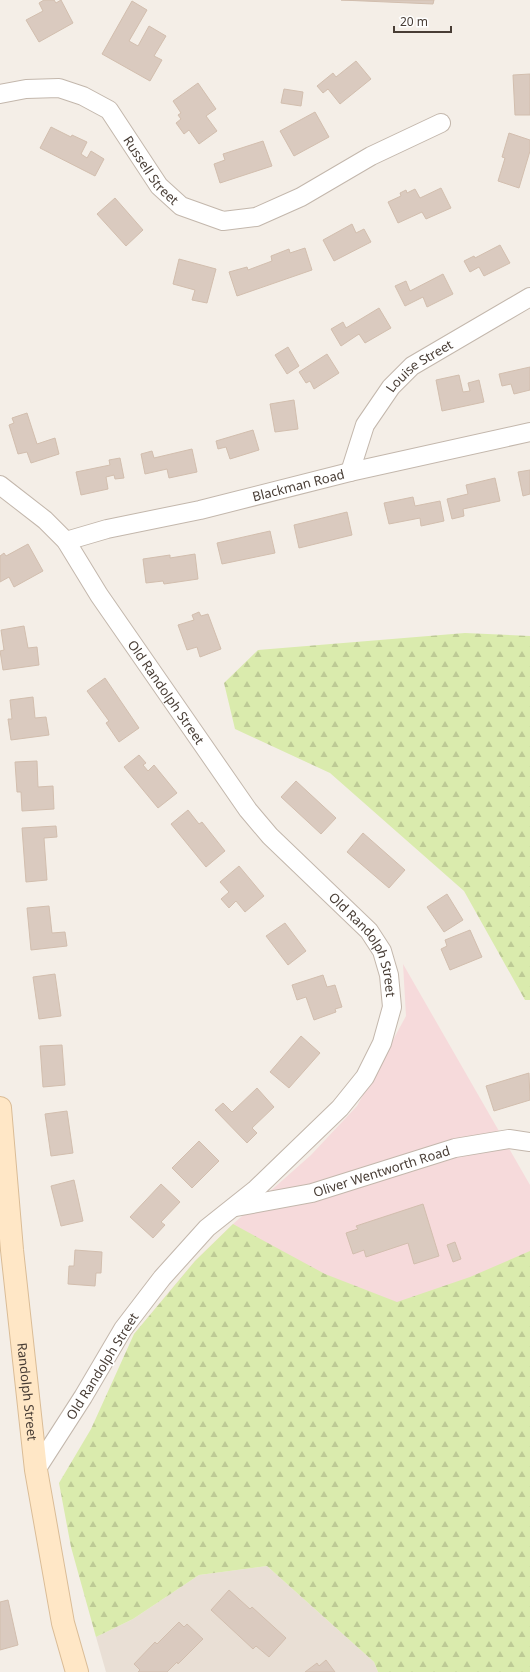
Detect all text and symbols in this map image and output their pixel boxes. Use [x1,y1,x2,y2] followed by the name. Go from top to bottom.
[394,8,451,34] scale bar
[400,13,428,30] text: 20 m
[119,132,183,209] street label: Russell Street
[381,335,456,395] street label: Louise Street
[250,465,346,505] street label: Blackman Road
[124,636,209,748] street label: Old Randolph Street
[325,888,400,998] street label: Old Randolph Street
[311,1141,452,1201] street label: Oliver Wentworth Road
[62,1309,142,1423] street label: Old Randolph Street
[13,1342,42,1442] street label: Randolph Street

